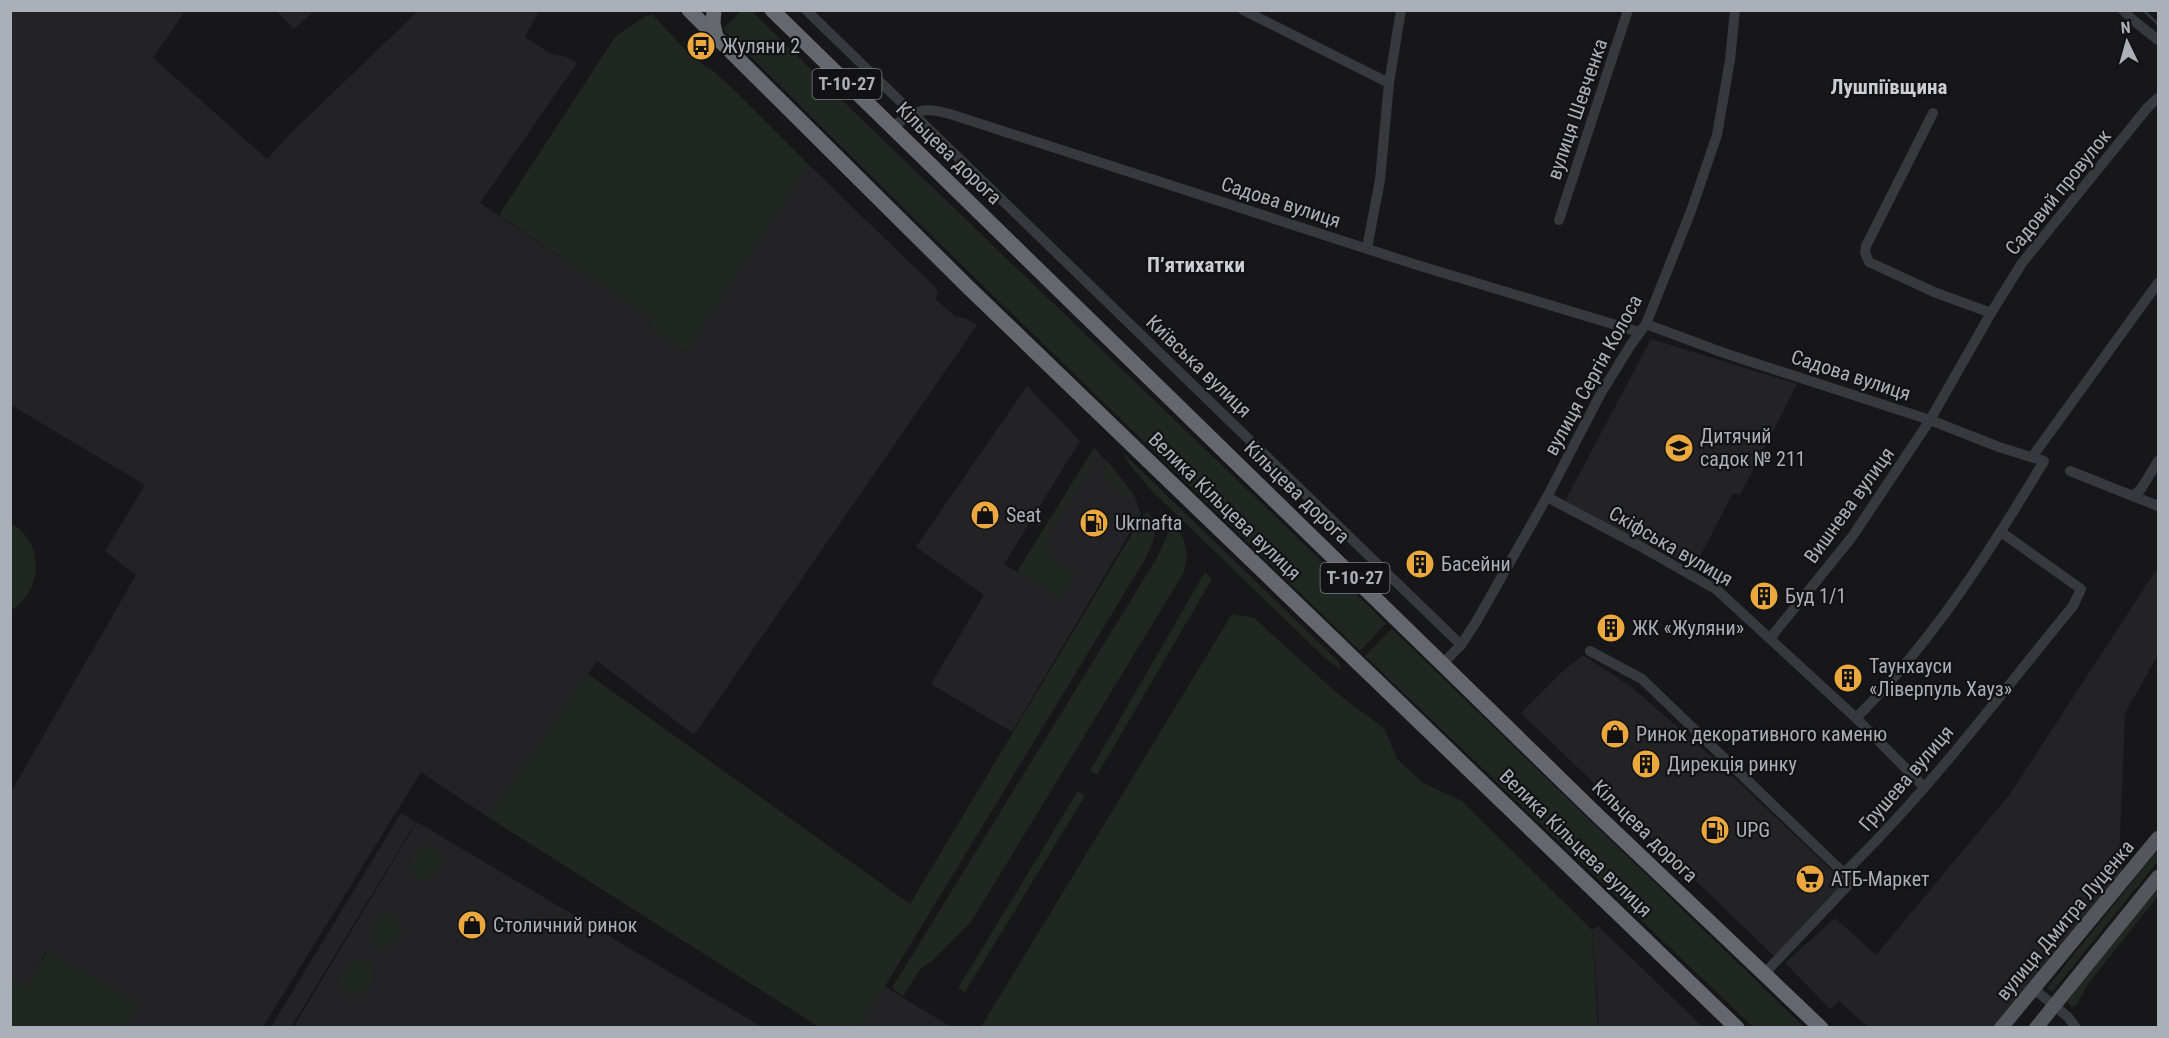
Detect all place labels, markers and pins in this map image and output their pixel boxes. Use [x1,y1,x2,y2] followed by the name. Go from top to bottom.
[685,30,717,62] bus stop icon: Жуляни 2
[722,34,800,58] place label: Жуляни 2
[1700,424,1806,471] place label: Дитячий садок № 211
[1663,432,1695,464] school or university icon: Дитячий садок № 211
[969,499,1001,531] shop icon: Seat
[1006,503,1041,527] place label: Seat
[1078,507,1110,539] fuel station icon: Ukrnafta
[1115,511,1182,535] place label: Ukrnafta
[1404,548,1436,580] building icon: Басейни
[1441,552,1511,576] place label: Басейни
[1748,580,1780,612] building icon: Буд 1/1
[1785,584,1846,608] place label: Буд 1/1
[1595,612,1627,644] building icon: ЖК «Жуляни»
[1632,616,1744,640] place label: ЖК «Жуляни»
[1869,654,2012,701] place label: Таунхауси «Ліверпуль Хауз»
[1832,662,1864,694] building icon: Таунхауси «Ліверпуль Хауз»
[1599,718,1631,750] shop icon: Ринок декоративного каменю
[1636,722,1887,746] place label: Ринок декоративного каменю
[1630,748,1662,780] building icon: Дирекція ринку
[1667,752,1797,776] place label: Дирекція ринку
[1699,814,1731,846] fuel station icon: UPG
[1736,818,1770,842] place label: UPG
[1794,863,1826,895] supermarket icon: АТБ-Маркет
[1831,867,1929,891] place label: АТБ-Маркет
[456,909,488,941] shop icon: Столичний ринок
[493,913,638,937] place label: Столичний ринок

